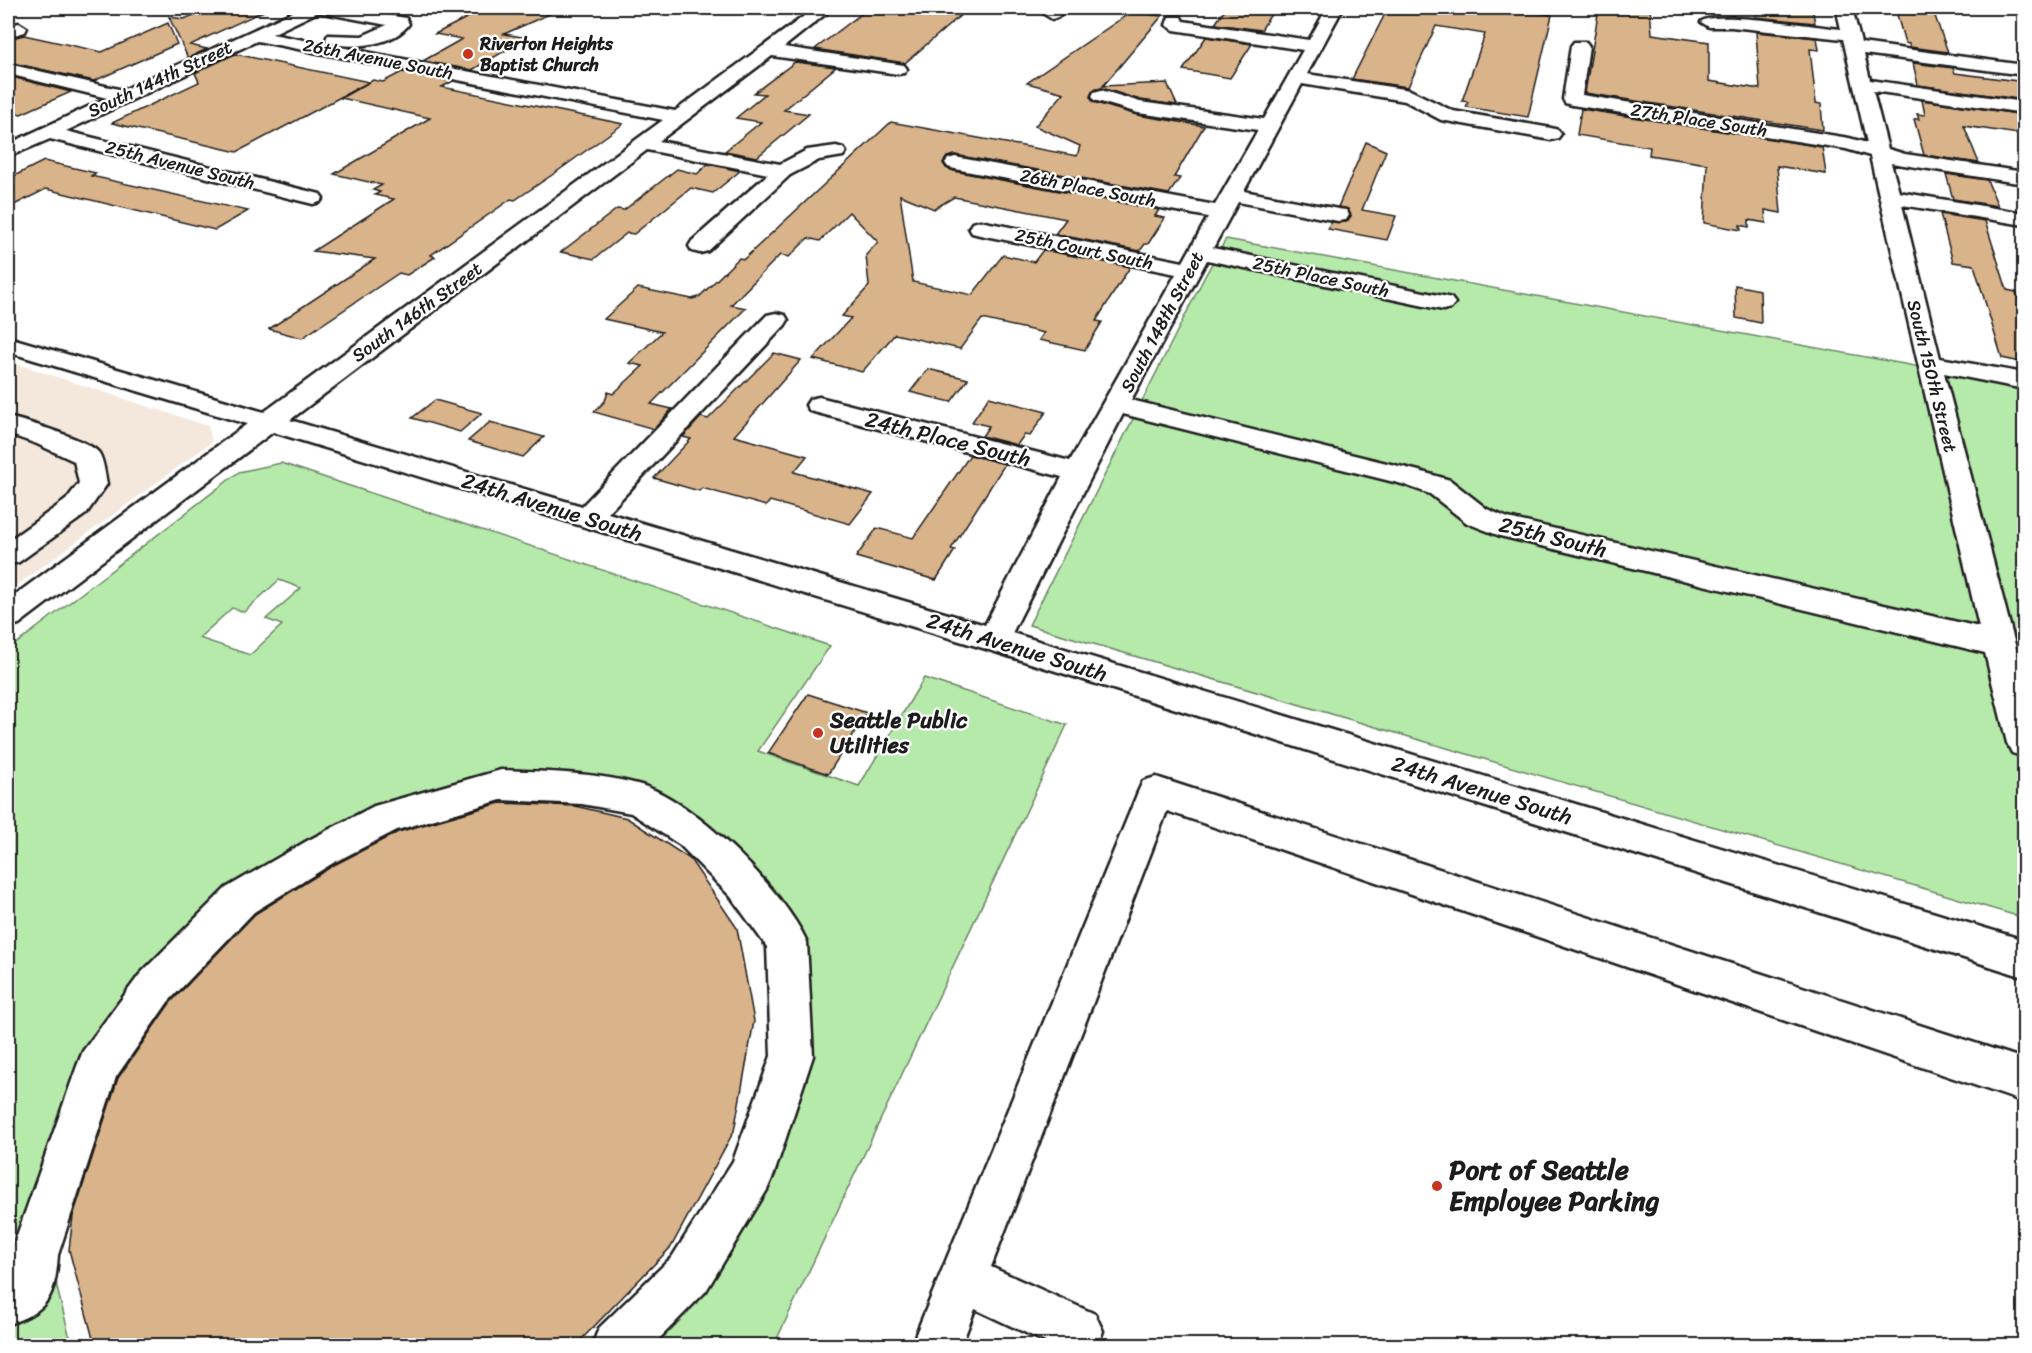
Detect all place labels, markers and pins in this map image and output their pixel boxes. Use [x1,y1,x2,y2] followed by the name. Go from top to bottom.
[479,28,614,81] place label: Riverton Heights Baptist Church
[461,47,475,61] marker: Riverton Heights Baptist Church
[829,701,968,765] place label: Seattle Public Utilities
[811,726,825,740] marker: Seattle Public Utilities
[1449,1146,1660,1225] place label: Port of Seattle Employee Parking
[1430,1179,1444,1193] marker: Port of Seattle Employee Parking

